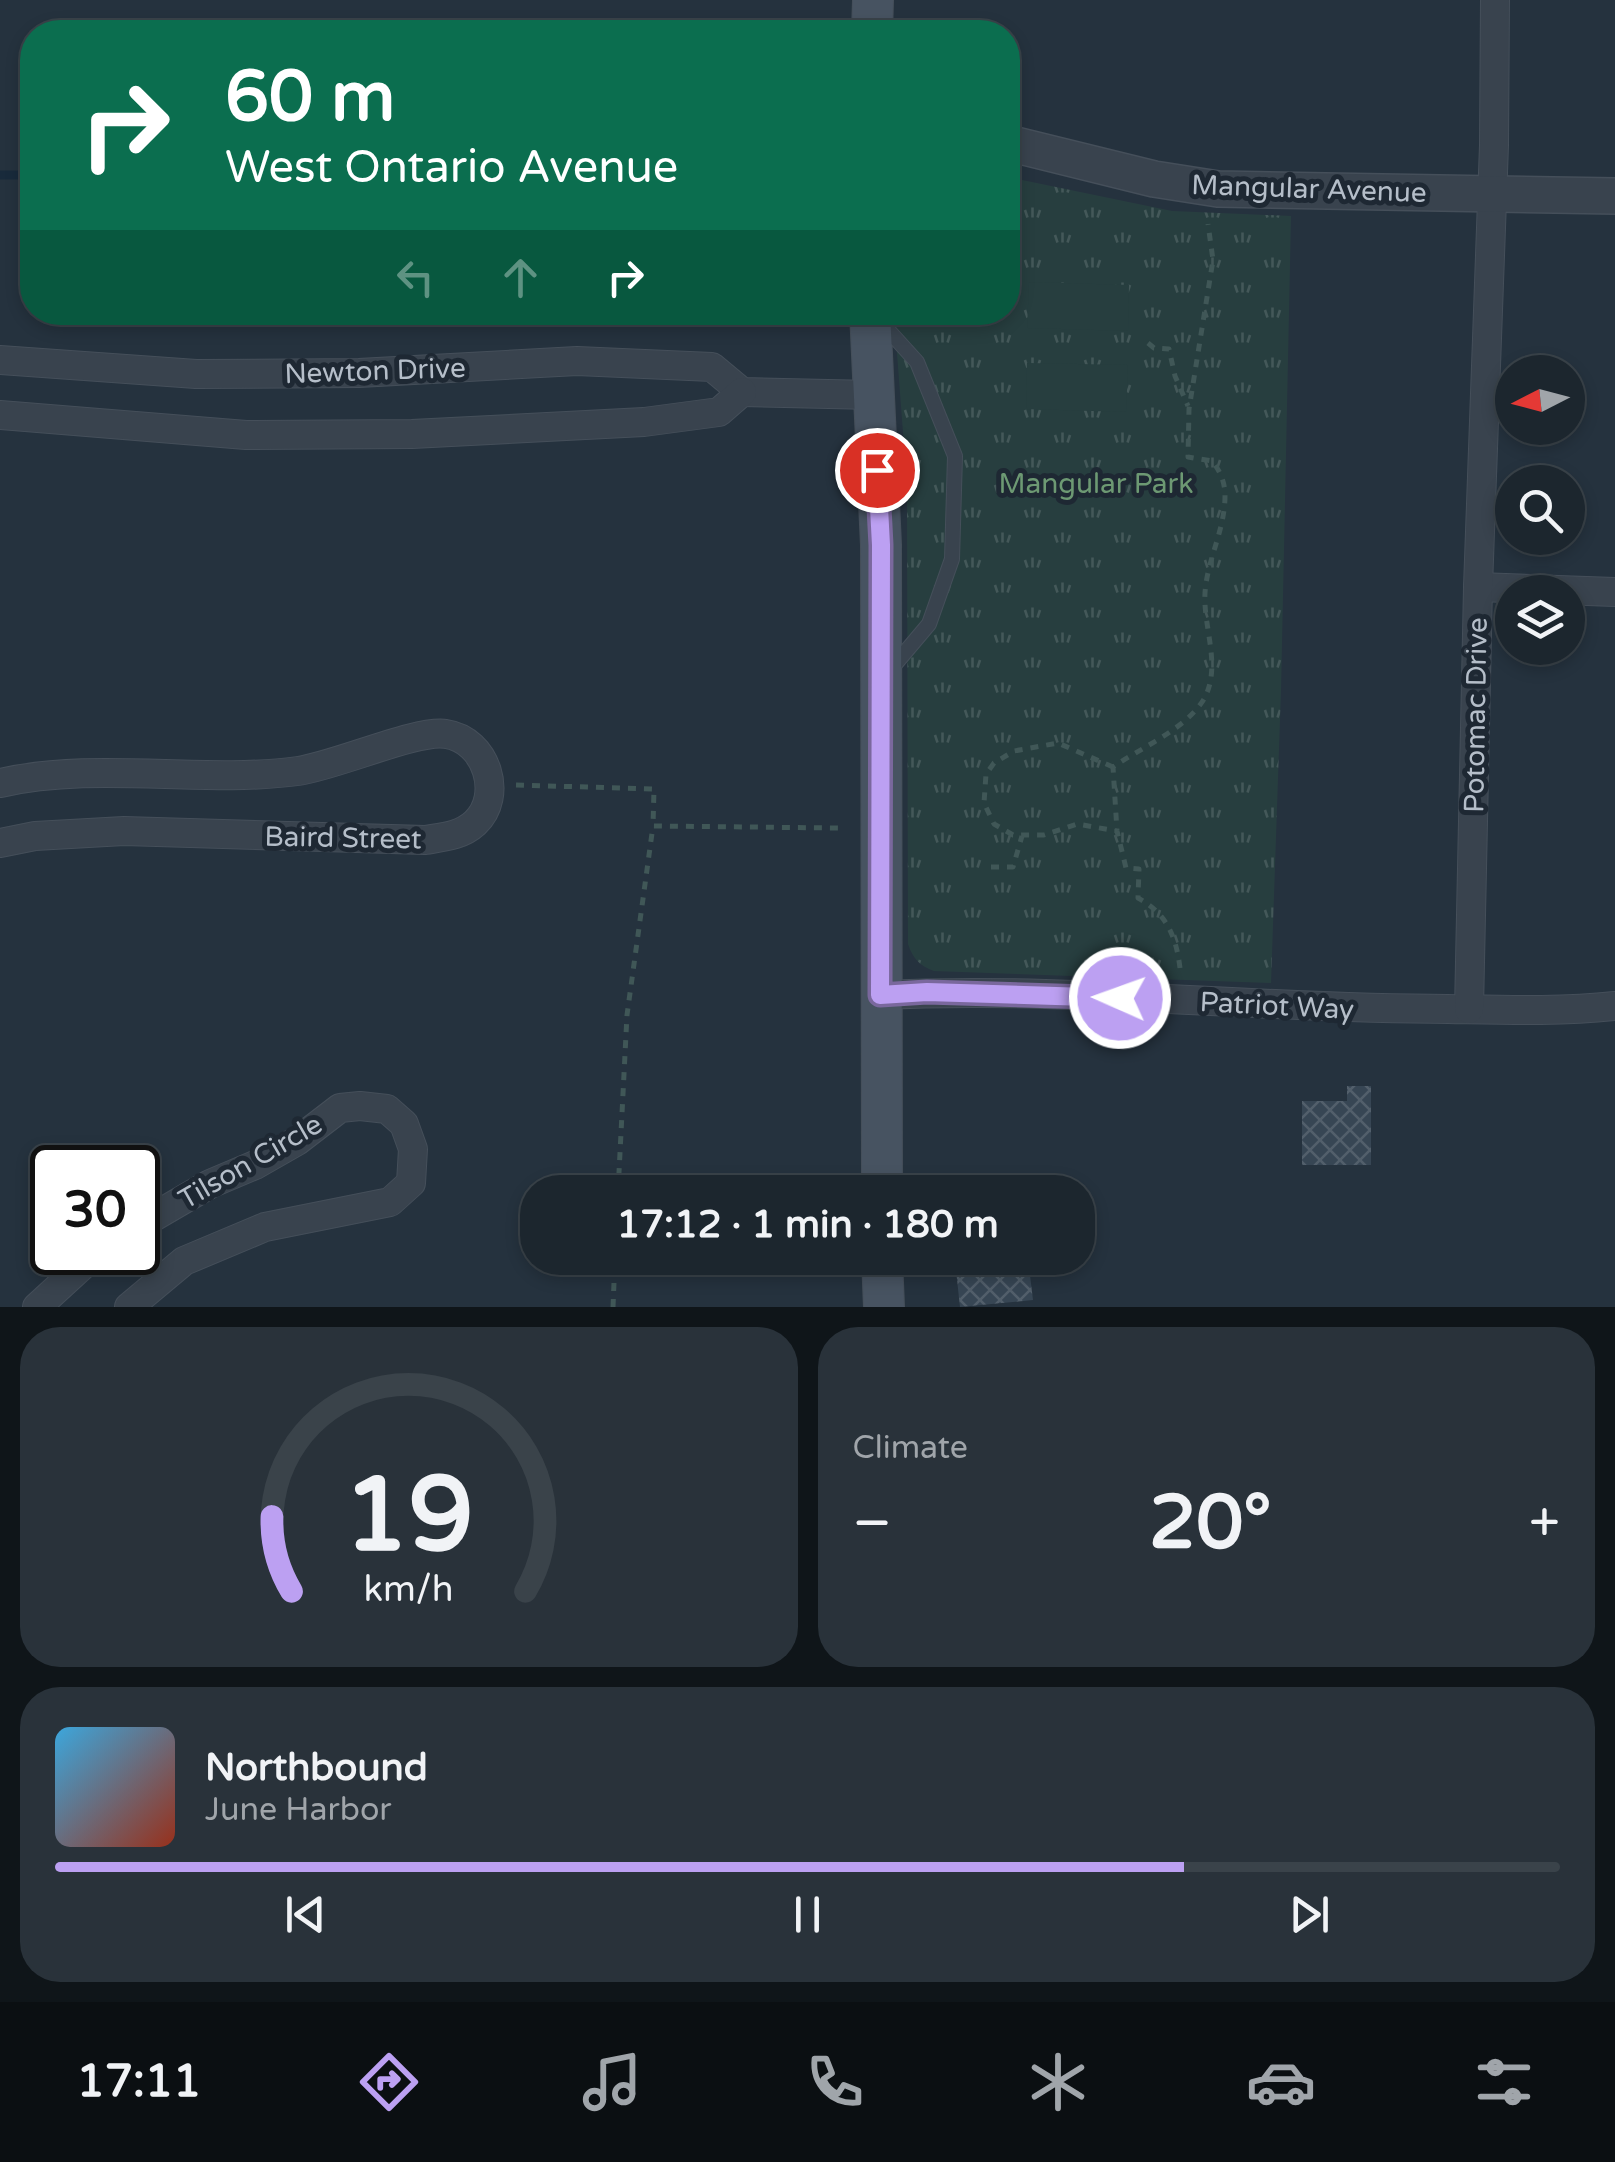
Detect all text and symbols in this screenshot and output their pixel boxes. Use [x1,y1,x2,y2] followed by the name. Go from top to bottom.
[225,56,395,140] text: 60 m
[60,60,190,190] icon: right
[225,141,678,195] text: West Ontario Avenue
[1191,168,1427,210] street label: Mangular Avenue
[388,250,443,305] icon: left
[493,250,548,305] icon: ahead
[598,250,653,305] icon: right
[284,351,466,391] street label: Newton Drive
[1495,355,1585,445] north arrow
[1495,355,1585,665] map controls
[835,428,920,513] pin
[850,443,905,498] icon: arrive
[1495,465,1585,555] button: search
[998,467,1194,501] park label: Mangular Park
[1495,575,1585,665] button: layers
[1457,617,1495,813] street label: Potomac Drive
[264,820,422,856] street label: Baird Street
[1068,946,1172,1050] position arrow
[1199,985,1355,1027] street label: Patriot Way
[173,1107,328,1217] street label: Tilson Circle
[30,1145,160,1275] speed limit sign: 30
[616,1202,999,1248] text: 17:12 · 1 min · 180 m
[853,1429,968,1467] text: Climate
[343,1454,474,1579] text: 19
[1149,1478,1272,1568] text: 20°
[853,1491,892,1557] text: −
[1529,1491,1560,1557] text: +
[364,1568,454,1611] text: km/h
[205,1745,428,1791] text: Northbound
[205,1791,392,1829] text: June Harbor
[278,1887,333,1942] icon: previous
[780,1887,835,1942] icon: pause
[1282,1887,1337,1942] icon: next
[354,2047,424,2117] icon: directions
[577,2047,647,2117] icon: music
[800,2047,870,2117] icon: phone
[1023,2047,1093,2117] icon: climate
[1246,2047,1316,2117] icon: car
[1469,2047,1539,2117] icon: filters
[76,2055,201,2109] text: 17:11

